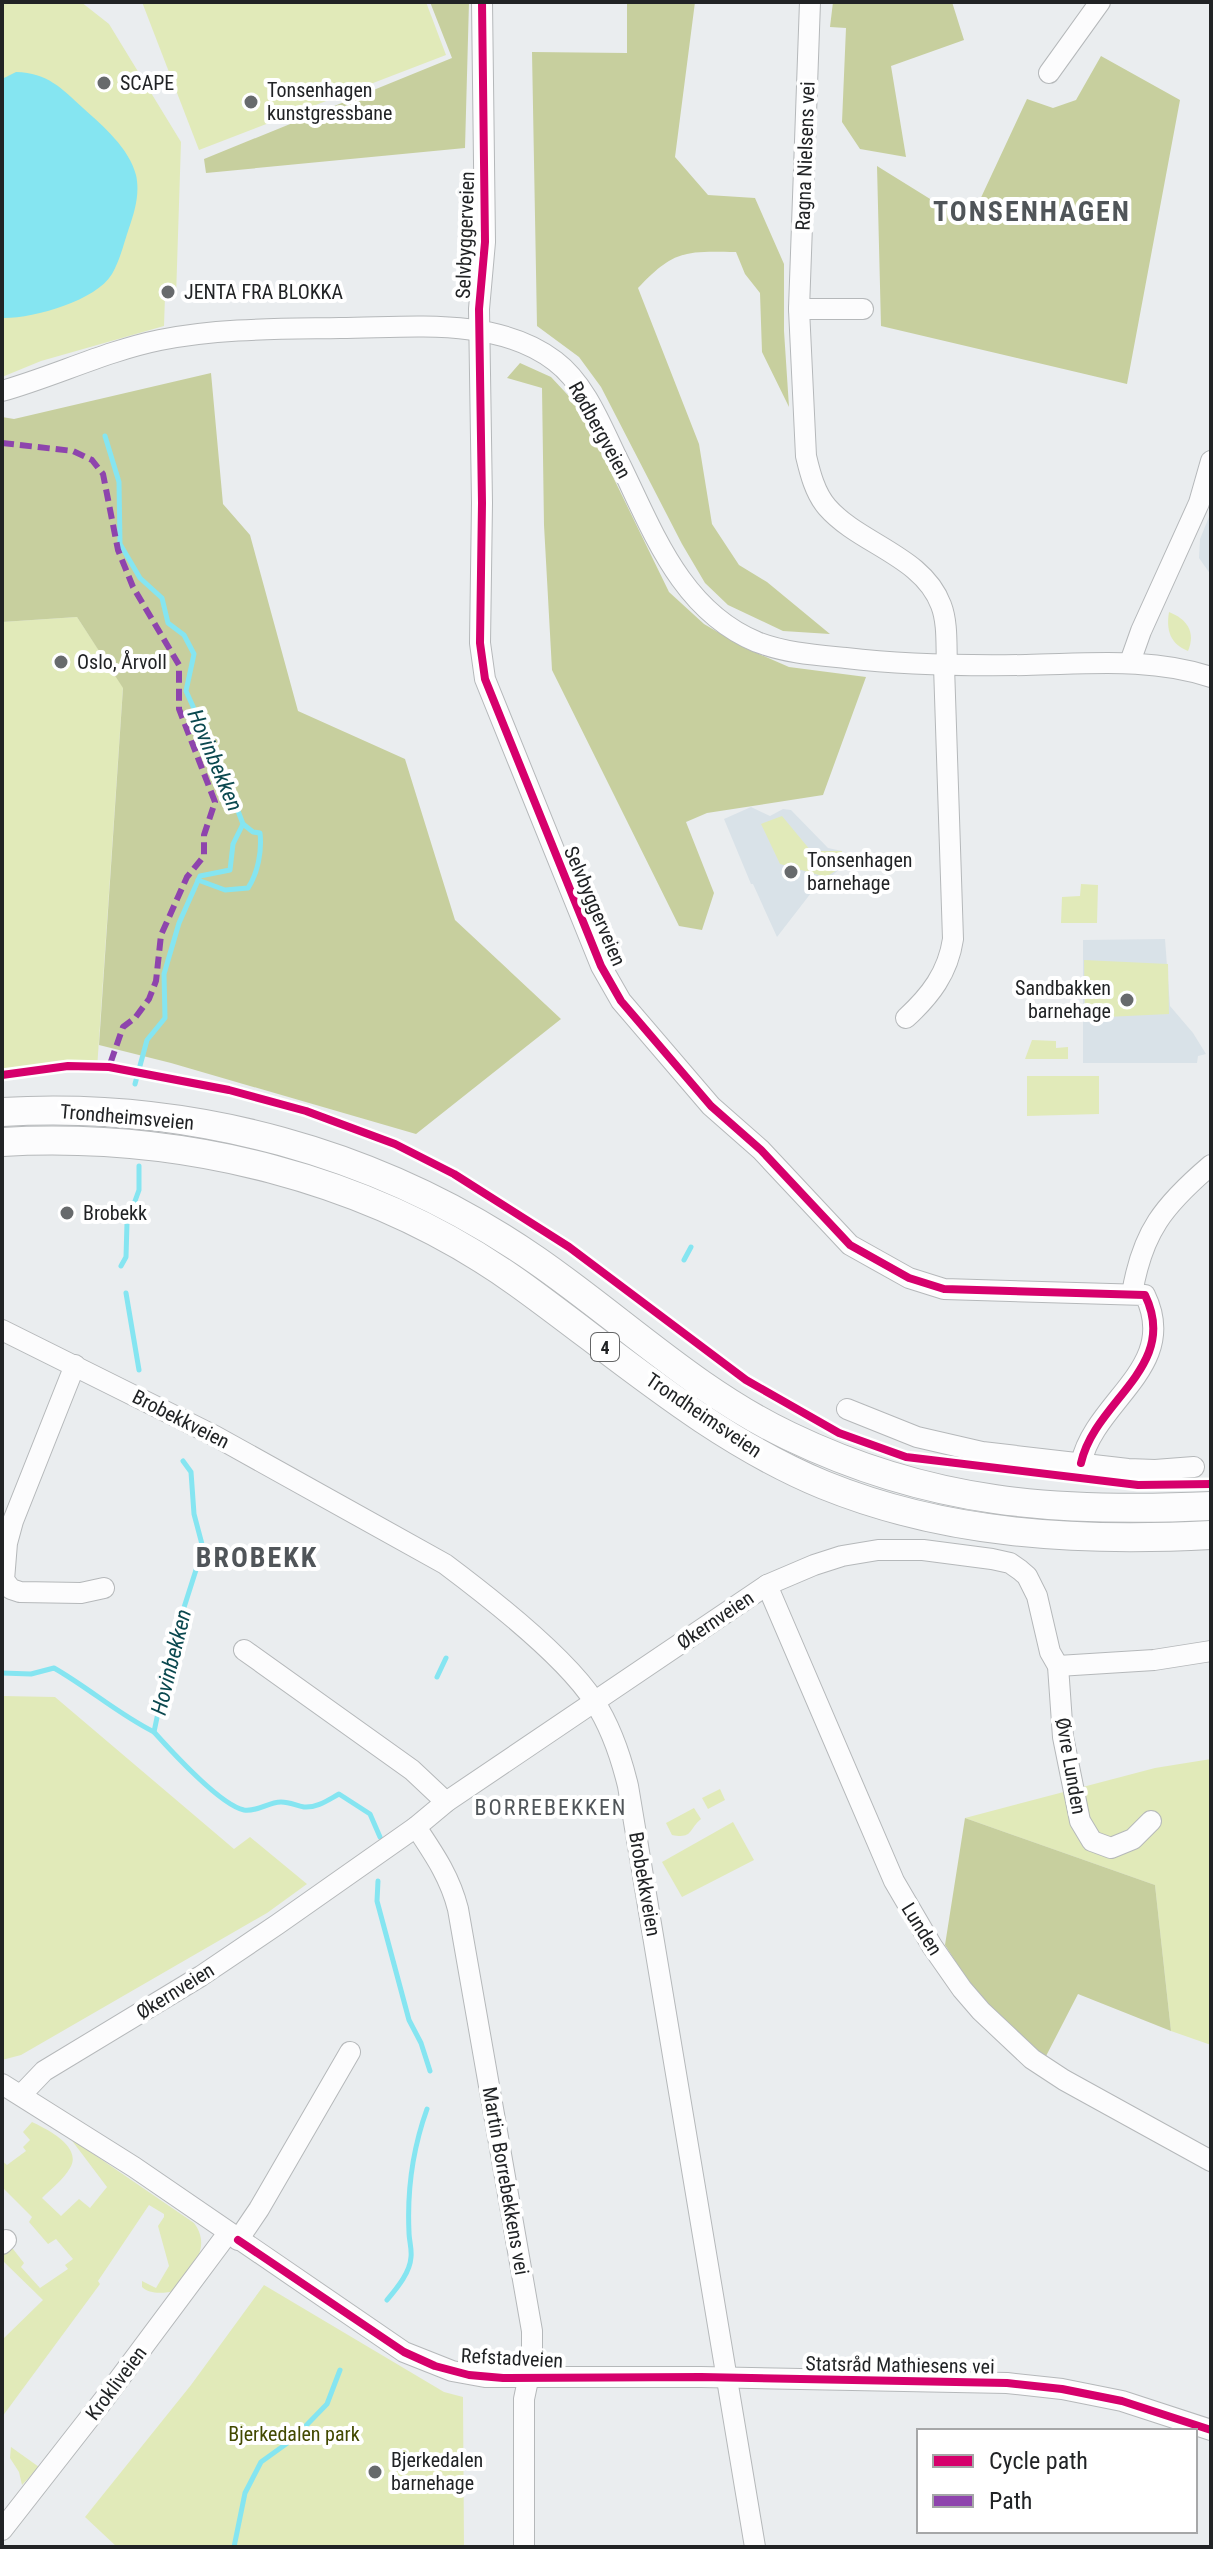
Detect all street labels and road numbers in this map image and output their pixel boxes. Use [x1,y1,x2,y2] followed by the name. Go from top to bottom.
[790,81,820,231] street label: Ragna Nielsens vei
[451,171,479,299] street label: Selvbyggerveien
[564,377,636,483] street label: Rødbergveien
[559,843,631,969] street label: Selvbyggerveien
[59,1099,195,1135] street label: Trondheimsveien
[591,1333,619,1361] road number: 4
[642,1367,766,1463] street label: Trondheimsveien
[129,1384,233,1454] street label: Brobekkveien
[672,1586,758,1654] street label: Økernveien
[1051,1716,1091,1816] street label: Øvre Lunden
[624,1830,666,1938] street label: Brobekkveien
[897,1898,947,1960] street label: Lunden
[132,1958,218,2024] street label: Økernveien
[478,2085,534,2277] street label: Martin Borrebekkens vei
[80,2341,152,2425] street label: Krokliveien
[460,2343,564,2373] street label: Refstadveien
[805,2351,995,2379] street label: Statsråd Mathiesens vei

